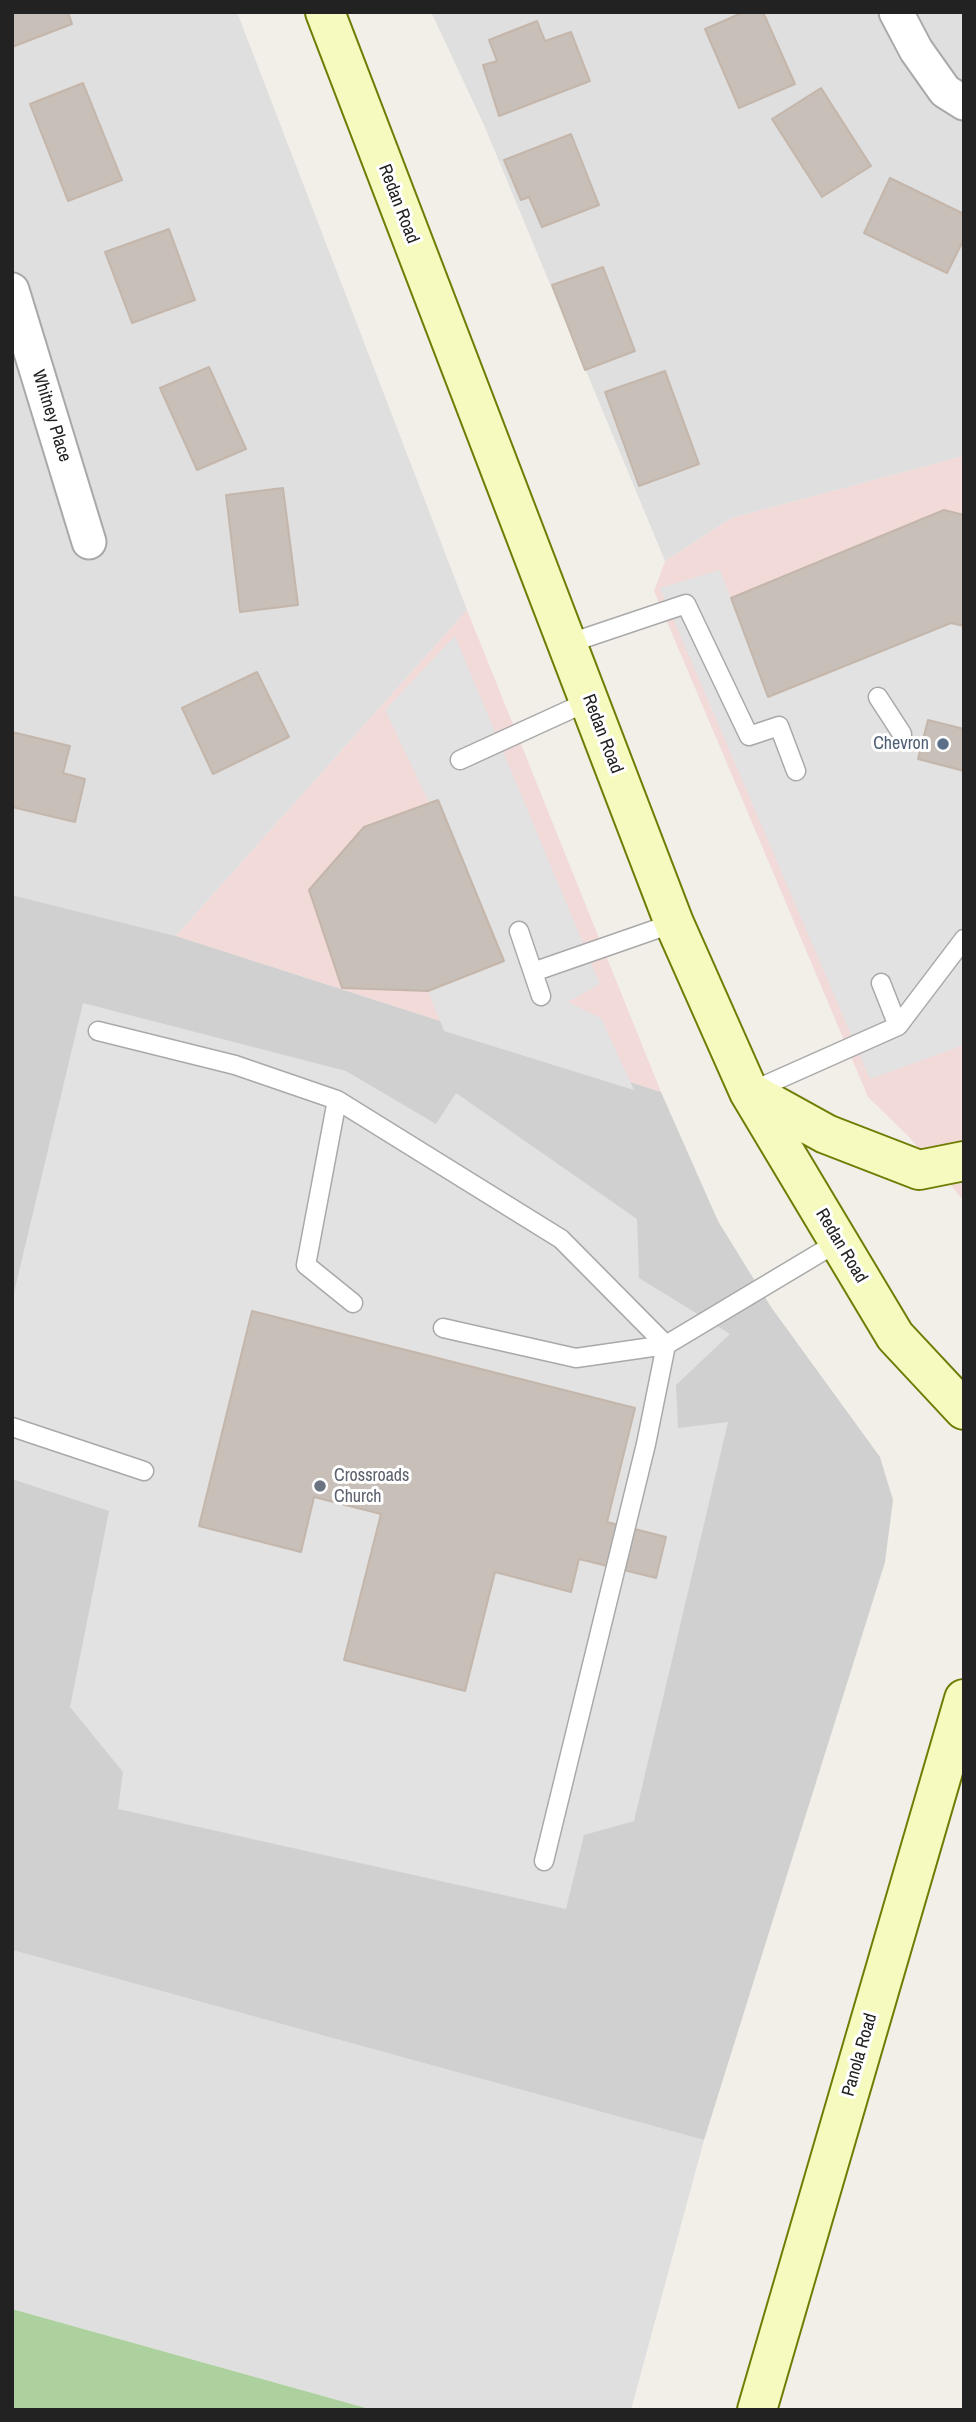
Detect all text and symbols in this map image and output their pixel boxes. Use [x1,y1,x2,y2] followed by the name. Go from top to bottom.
[373,161,423,247] street label: Redan Road
[27,367,75,465] street label: Whitney Place
[577,691,627,777] street label: Redan Road
[873,733,929,755] place label: Chevron
[935,736,951,752] marker: Chevron
[810,1205,872,1287] street label: Redan Road
[334,1465,409,1508] place label: Crossroads Church
[312,1478,328,1494] marker: Crossroads Church
[838,2011,882,2099] street label: Panola Road

